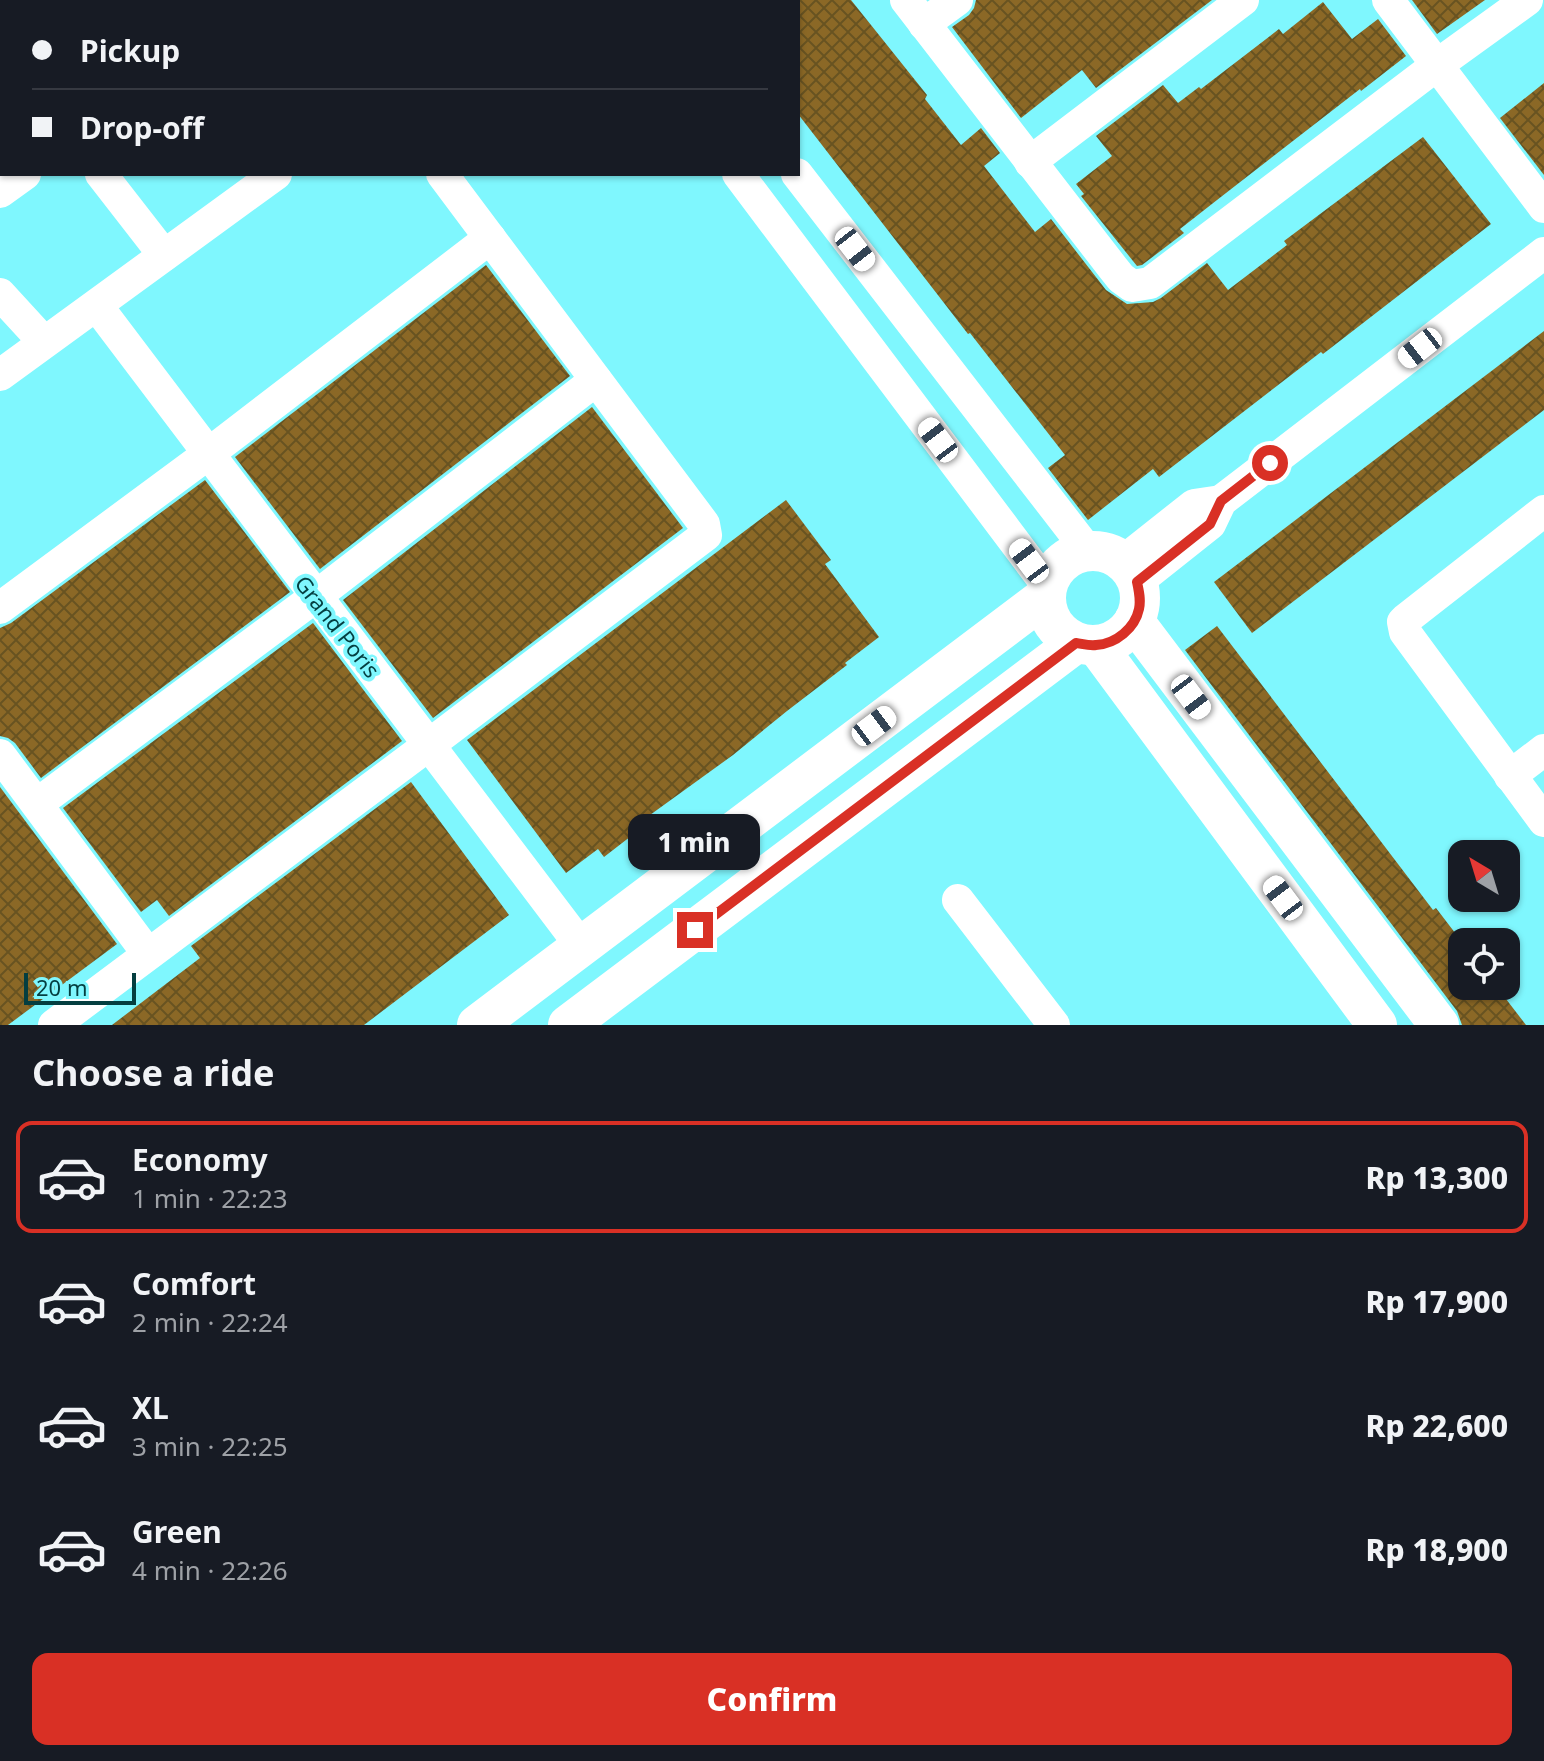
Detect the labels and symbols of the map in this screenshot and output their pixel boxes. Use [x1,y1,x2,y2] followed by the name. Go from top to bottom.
[831,223,879,275] car
[1394,324,1446,372] car
[914,414,962,466] car
[1252,445,1288,481] route start
[1005,535,1053,587] car
[289,569,387,683] street label: Grand Poris
[1167,671,1215,723] car
[848,702,900,750] car
[629,814,761,870] callout: 1 min
[1448,840,1520,912] north arrow
[1259,872,1307,924] car
[677,912,713,948] route end
[24,969,136,1005] scale bar

